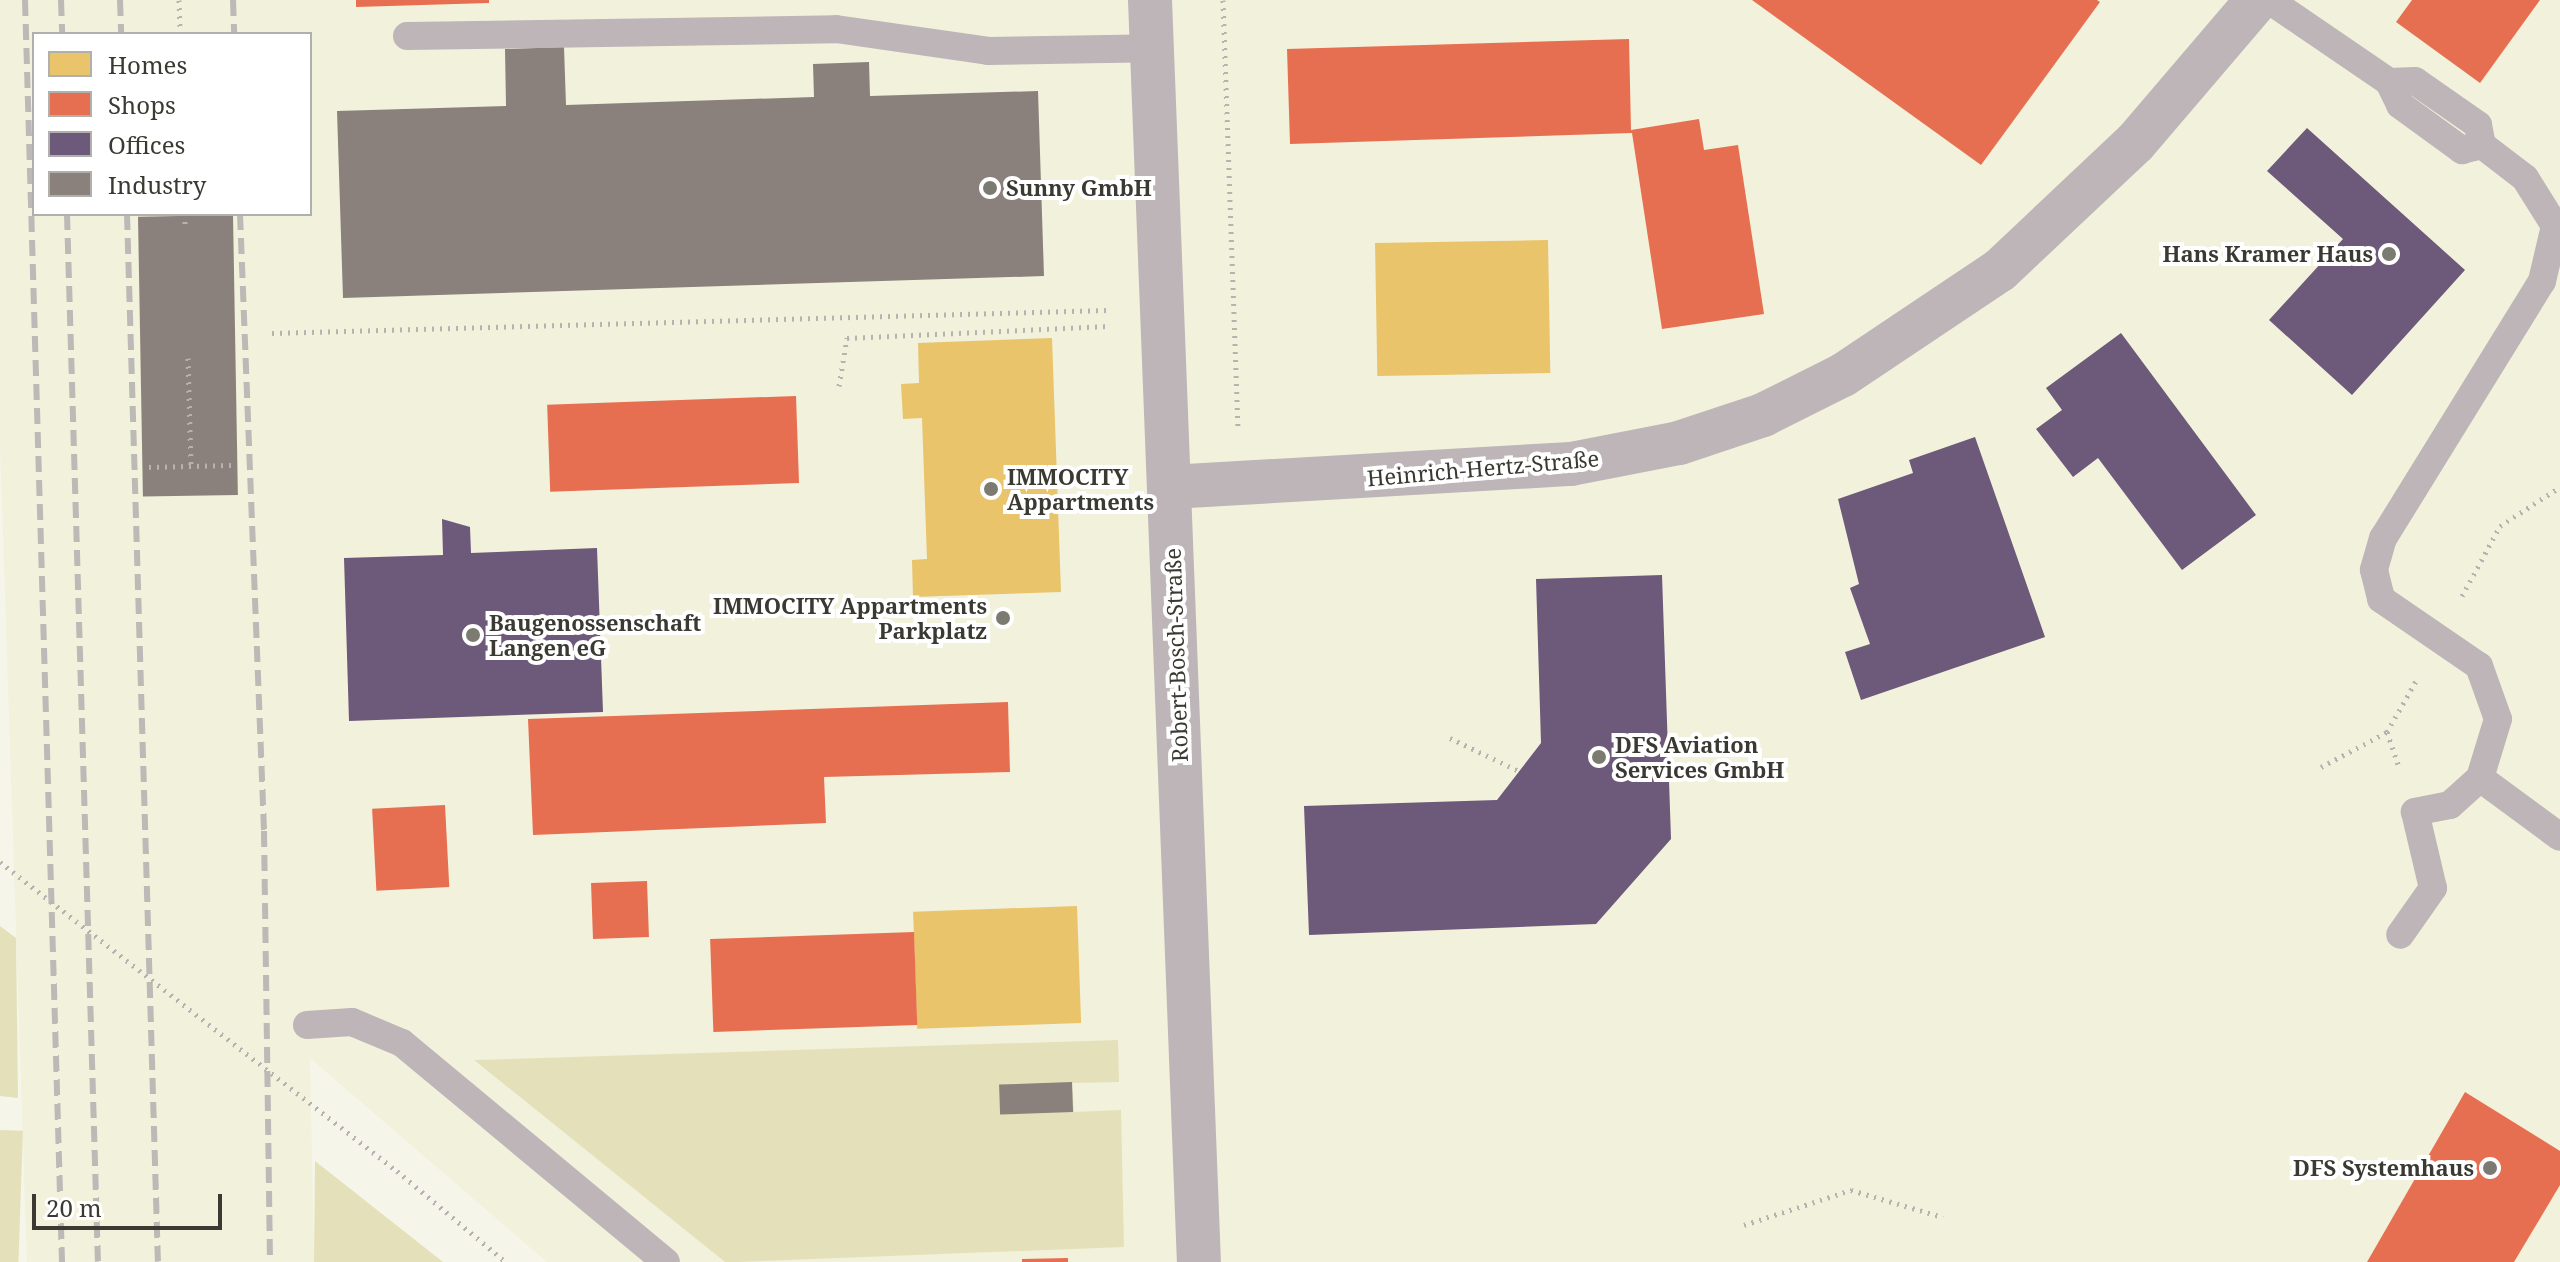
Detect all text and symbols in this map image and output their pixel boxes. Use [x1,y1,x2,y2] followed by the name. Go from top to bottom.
[32,32,312,216] legend
[108,48,187,81] text: Homes
[108,88,176,121] text: Shops
[108,128,185,161] text: Offices
[108,168,206,201] text: Industry
[1006,175,1152,201] place label: Sunny GmbH
[981,179,999,197] marker: Sunny GmbH
[2162,241,2373,267] place label: Hans Kramer Haus
[2380,245,2398,263] marker: Hans Kramer Haus
[1366,445,1600,491] street label: Heinrich-Hertz-Straße
[1007,463,1154,514] place label: IMMOCITY Appartments
[982,480,1000,498] marker: IMMOCITY Appartments
[1159,548,1193,762] street label: Robert-Bosch-Straße
[713,592,987,644] place label: IMMOCITY Appartments Parkplatz
[489,609,701,660] place label: Baugenossenschaft Langen eG
[994,609,1012,627] marker: IMMOCITY Appartments Parkplatz
[464,626,482,644] marker: Baugenossenschaft Langen eG
[1615,731,1784,782] place label: DFS Aviation Services GmbH
[1590,748,1608,766] marker: DFS Aviation Services GmbH
[2293,1155,2474,1181] place label: DFS Systemhaus
[2481,1159,2499,1177] marker: DFS Systemhaus
[36,1178,226,1228] scale bar
[46,1191,102,1224] text: 20 m

